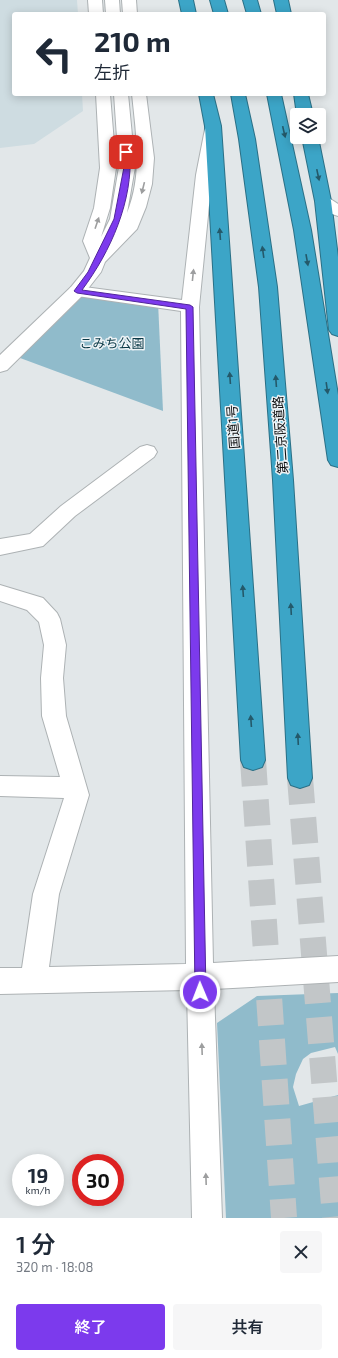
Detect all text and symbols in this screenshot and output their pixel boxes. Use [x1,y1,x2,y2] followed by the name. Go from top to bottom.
[94,24,171,58] text: 210 m
[28,28,80,80] icon: left
[94,61,130,83] text: 左折
[290,108,326,144] map controls
[290,108,326,144] button: layers
[281,126,287,138] one-way arrow
[109,135,143,169] pin
[115,141,137,163] icon: arrive
[315,169,321,181] one-way arrow
[139,182,145,194] one-way arrow
[94,216,100,228] one-way arrow
[217,228,224,240] one-way arrow
[260,246,266,258] one-way arrow
[305,254,311,266] one-way arrow
[190,269,196,281] one-way arrow
[79,335,145,351] park label: こみち公園
[226,372,233,384] one-way arrow
[272,375,279,387] one-way arrow
[324,382,330,394] one-way arrow
[269,396,291,474] street label: 第二京阪道路
[223,404,243,450] street label: 国道1号
[239,585,246,597] one-way arrow
[287,603,294,615] one-way arrow
[247,715,254,727] one-way arrow
[294,733,301,745] one-way arrow
[179,971,221,1013] position arrow
[199,1042,205,1055] one-way arrow
[72,1154,124,1206] speed limit sign: 30
[28,1163,48,1187] text: 19
[203,1172,209,1185] one-way arrow
[26,1184,50,1196] text: km/h
[16,1229,55,1258] text: 1 分
[280,1231,322,1273] button: close
[16,1259,93,1275] text: 320 m · 18:08
[16,1304,165,1350] button: 終了
[173,1304,322,1350] button: 共有

